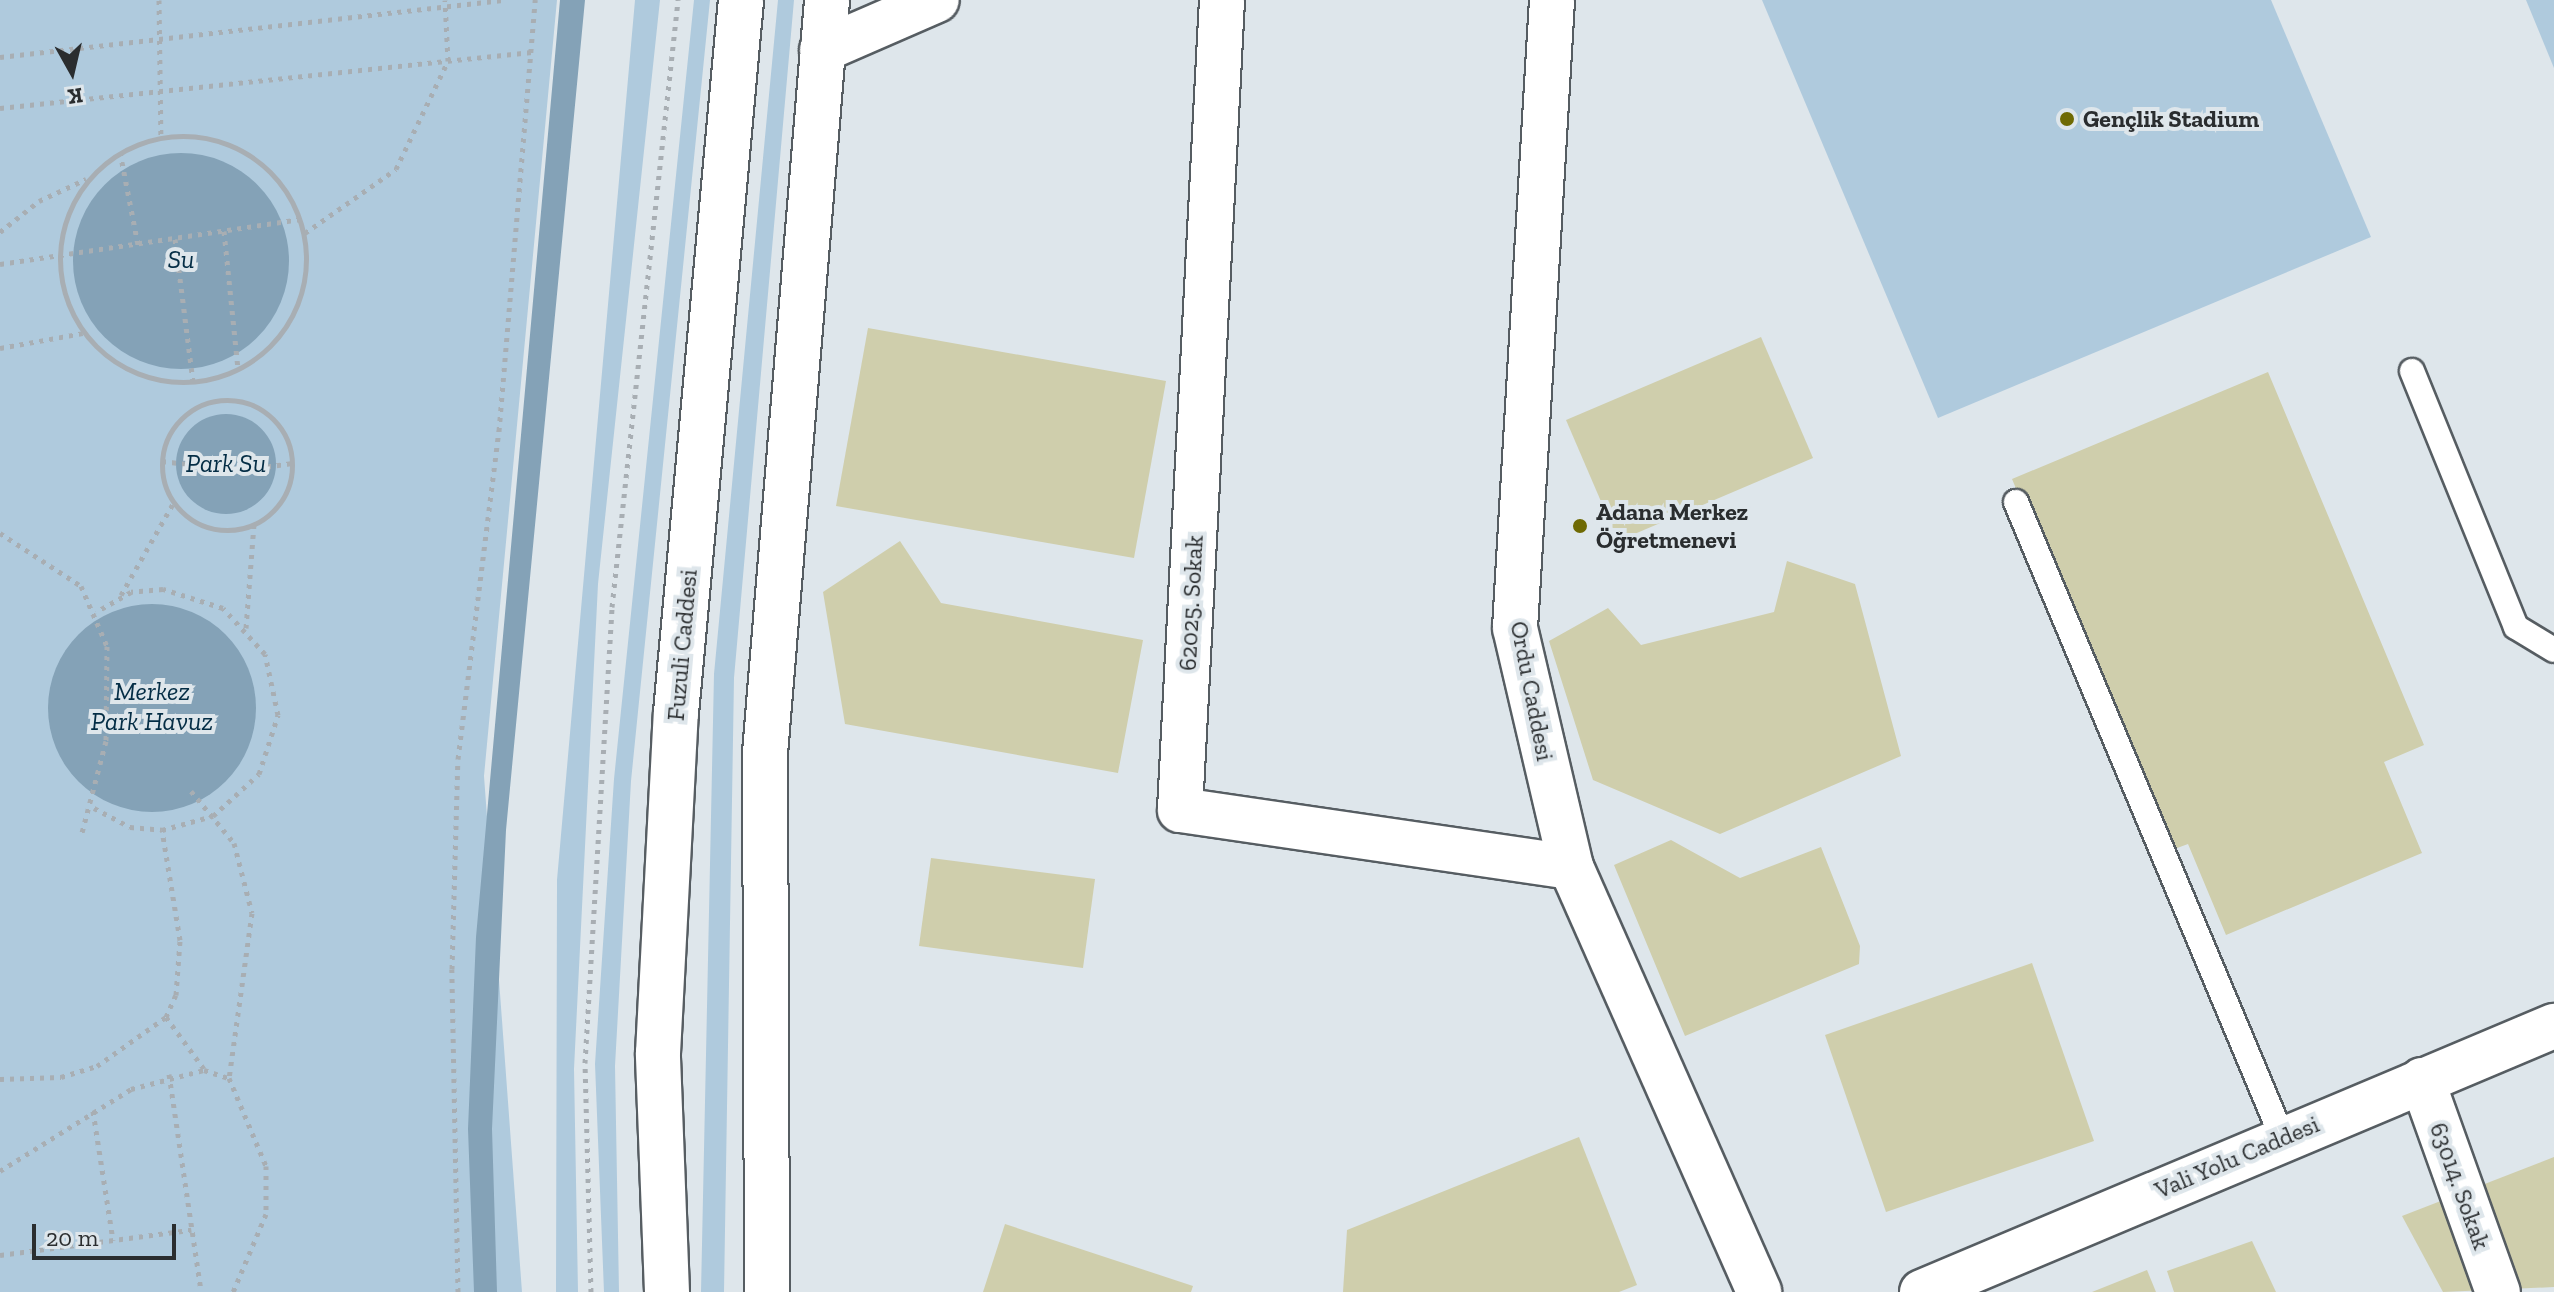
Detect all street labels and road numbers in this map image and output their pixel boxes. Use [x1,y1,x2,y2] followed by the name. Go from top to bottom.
[1173,534,1209,672] street label: 62025. Sokak
[661,568,703,722] street label: Fuzuli Caddesi
[1504,619,1560,763] street label: Ordu Caddesi
[2150,1109,2324,1205] street label: Vali Yolu Caddesi
[2424,1119,2496,1253] street label: 63014. Sokak

